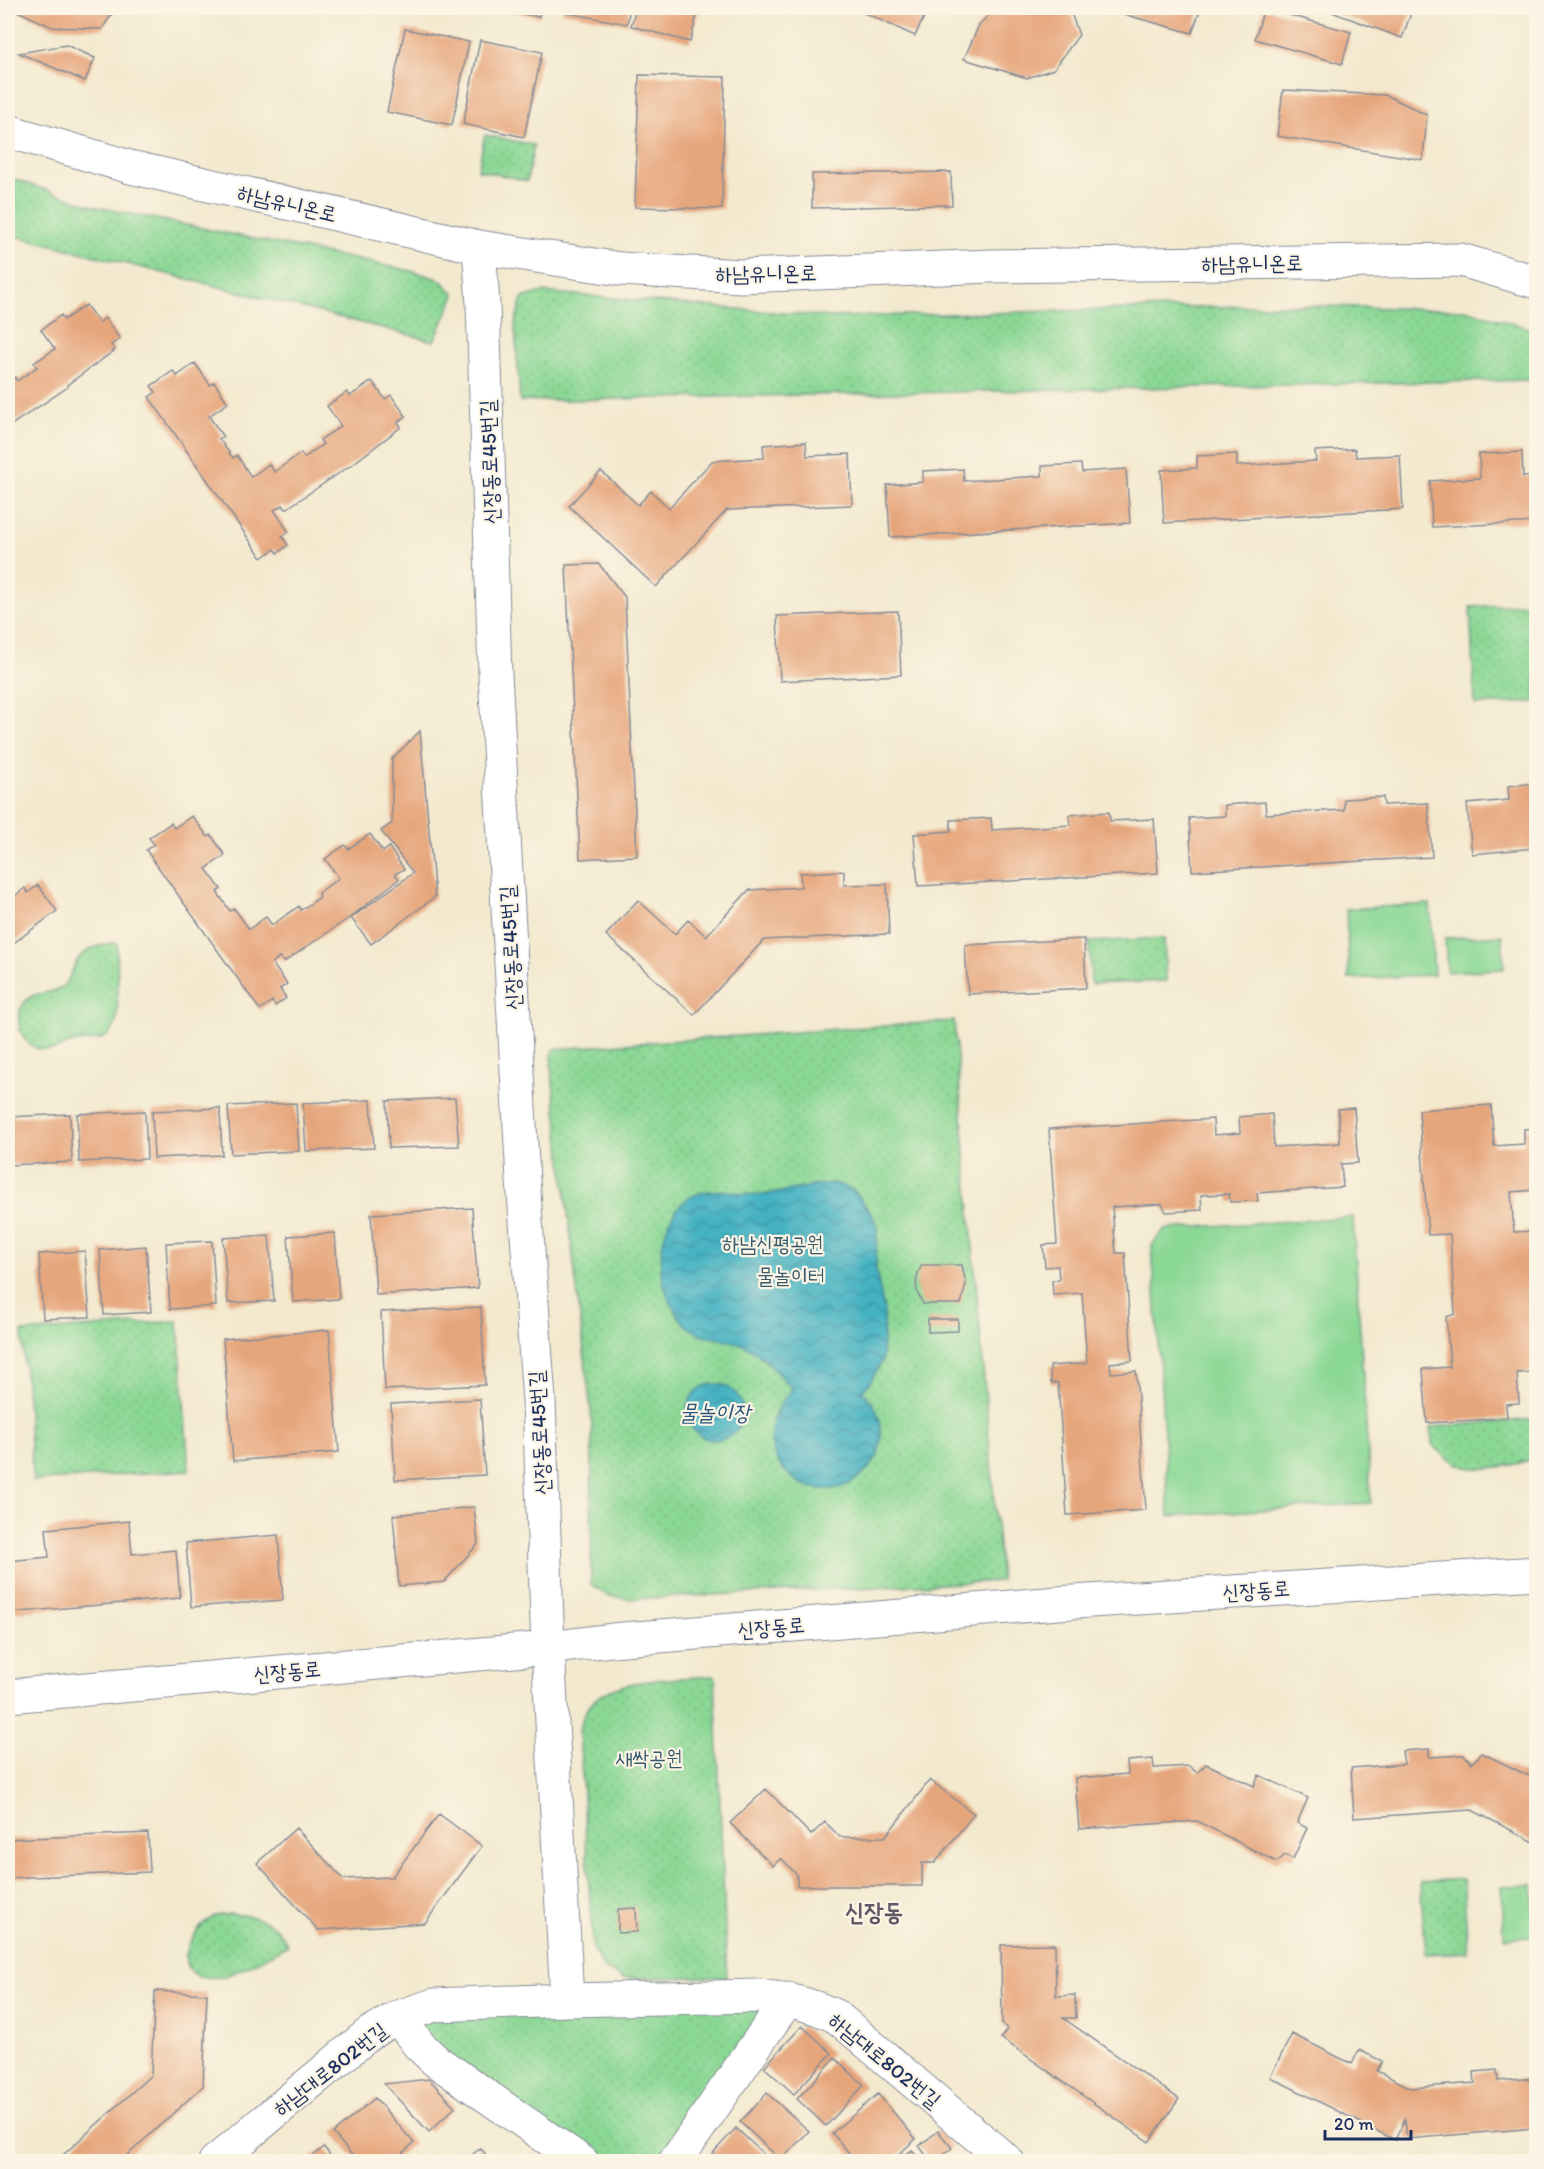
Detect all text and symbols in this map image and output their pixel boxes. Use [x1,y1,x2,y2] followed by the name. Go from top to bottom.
[235,179,339,227] street label: 하남유니온로
[1201,250,1303,276] street label: 하남유니온로
[715,260,817,286] street label: 하남유니온로
[474,399,504,525] street label: 신장동로45번길
[494,885,526,1011] street label: 신장동로45번길
[722,1231,824,1256] park label: 하남신평공원
[757,1263,825,1288] park label: 물놀이터
[523,1370,555,1496] street label: 신장동로45번길
[680,1399,753,1426] water label: 물놀이장
[1221,1575,1291,1605] street label: 신장동로
[736,1612,806,1642] street label: 신장동로
[252,1656,322,1686] street label: 신장동로
[615,1745,683,1770] park label: 새싹공원
[845,1897,903,1926] district label: 신장동
[824,2007,946,2113] street label: 하남대로802번길
[268,2017,392,2121] street label: 하남대로802번길
[1325,2103,1410,2141] scale bar
[1334,2113,1374,2135] text: 20 m

